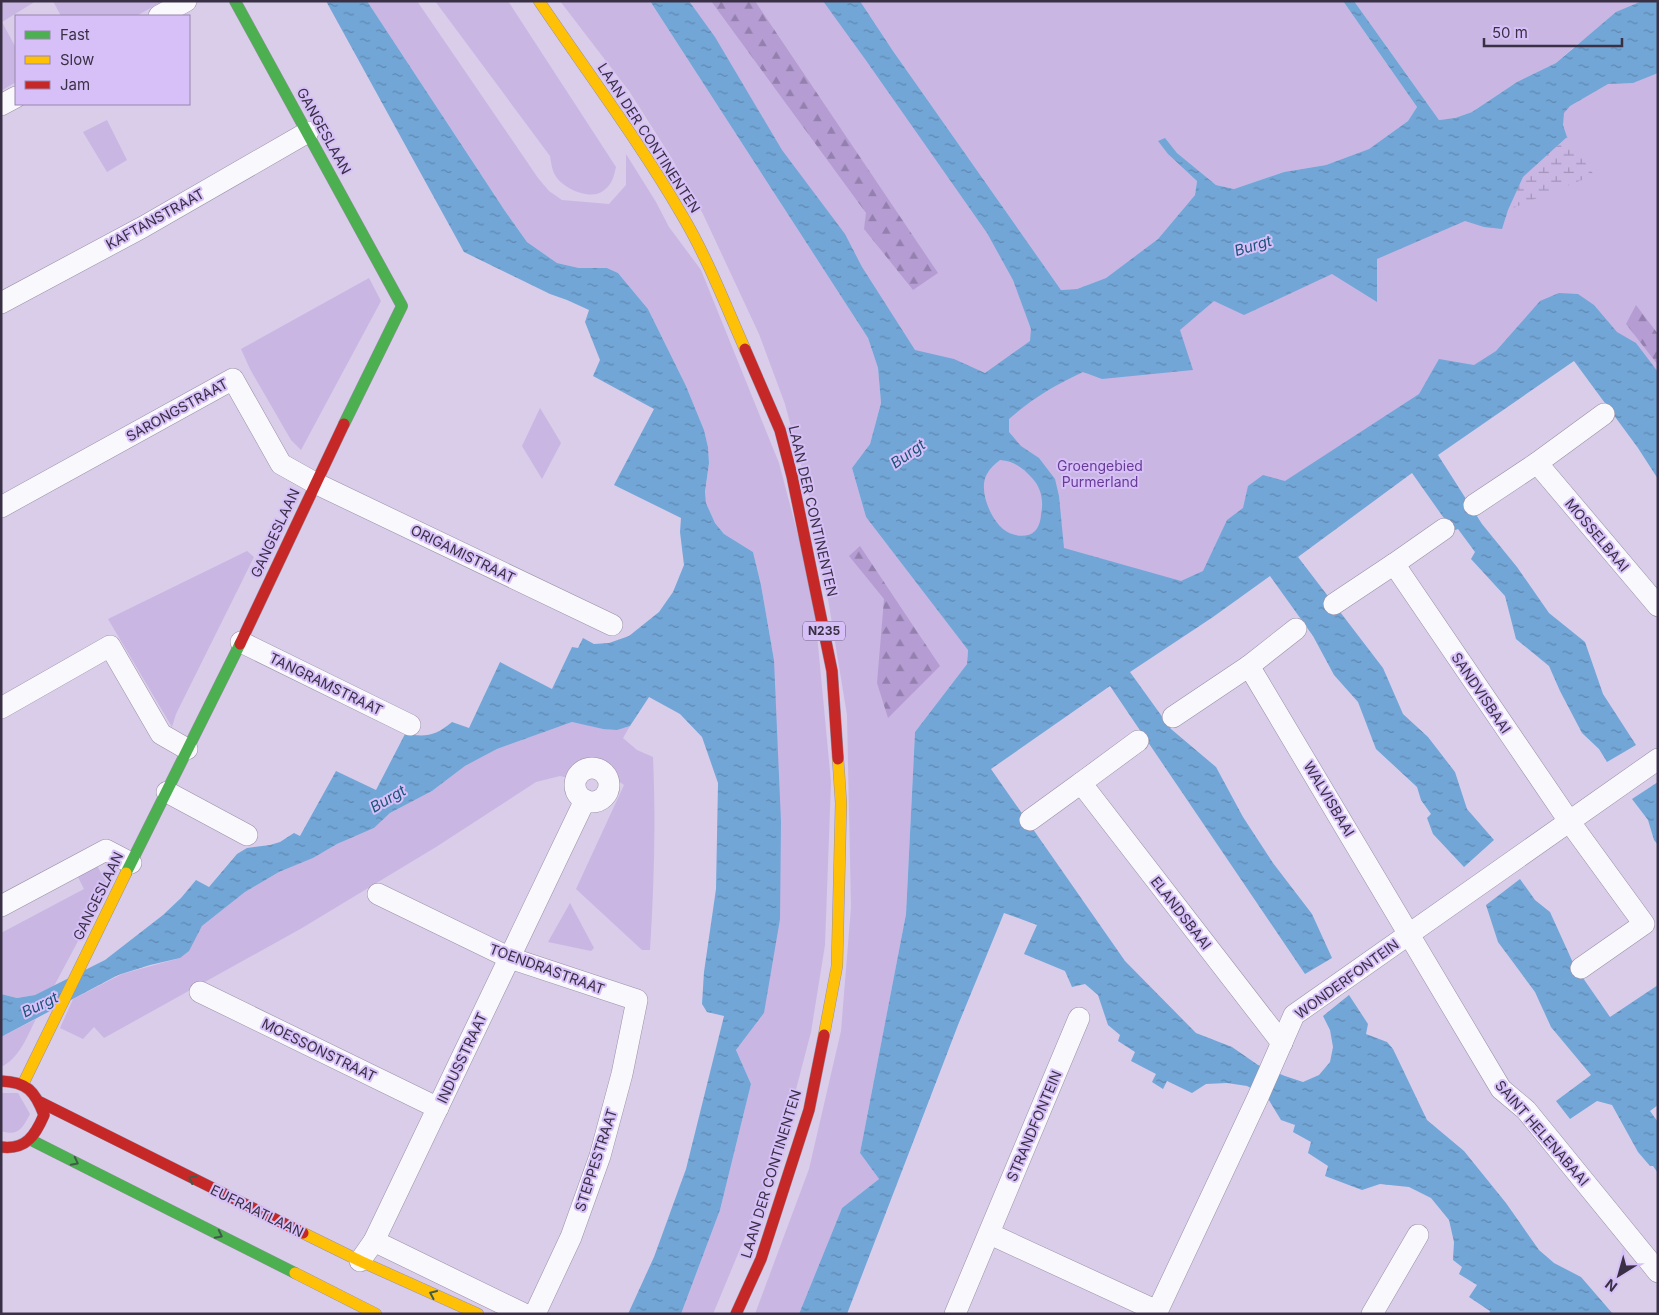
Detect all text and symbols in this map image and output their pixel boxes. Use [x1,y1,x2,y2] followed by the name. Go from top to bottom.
[15,15,190,105] legend
[1484,15,1622,47] scale bar
[1492,23,1528,42] text: 50 m
[60,25,90,44] text: Fast
[60,50,94,69] text: Slow
[595,60,704,216] street label: LAAN DER CONTINENTEN
[60,75,90,94] text: Jam
[294,85,355,177] street label: GANGESLAAN
[103,185,207,253] street label: KAFTANSTRAAT
[1232,231,1275,260] water label: Burgt
[123,375,231,445] street label: SARONGSTRAAT
[786,424,841,598] street label: LAAN DER CONTINENTEN
[887,434,930,472] water label: Burgt
[1057,457,1143,490] park label: Groengebied Purmerland
[247,486,303,580] street label: GANGESLAAN
[1562,495,1633,575] street label: MOSSELBAAI
[408,521,518,586] street label: ORIGAMISTRAAT
[803,622,845,640] road number: N235
[267,649,386,718] street label: TANGRAMSTRAAT
[1448,649,1515,736] street label: SANDVISBAAI
[1300,758,1358,839] street label: WALVISBAAI
[366,780,410,816] water label: Burgt
[69,849,126,943] street label: GANGESLAAN
[1148,873,1215,953] street label: ELANDSBAAI
[1292,935,1402,1022] street label: WONDERFONTEIN
[487,940,607,997] street label: TOENDRASTRAAT
[18,987,62,1021] water label: Burgt
[433,1010,490,1106] street label: INDUSSTRAAT
[259,1014,379,1085] street label: MOESSONSTRAAT
[1003,1068,1065,1184] street label: STRANDFONTEIN
[1492,1077,1593,1189] street label: SAINT HELENABAAI
[737,1088,804,1260] street label: LAAN DER CONTINENTEN
[571,1106,620,1213] street label: STEPPESTRAAT
[69,1156,78,1166] one-way arrow
[188,1174,197,1185] one-way arrow
[208,1181,307,1240] street label: EUFRAATLAAN
[214,1229,223,1239] one-way arrow
[1594,1250,1644,1300] north arrow
[1601,1276,1620,1296] text: N
[429,1290,438,1300] one-way arrow

